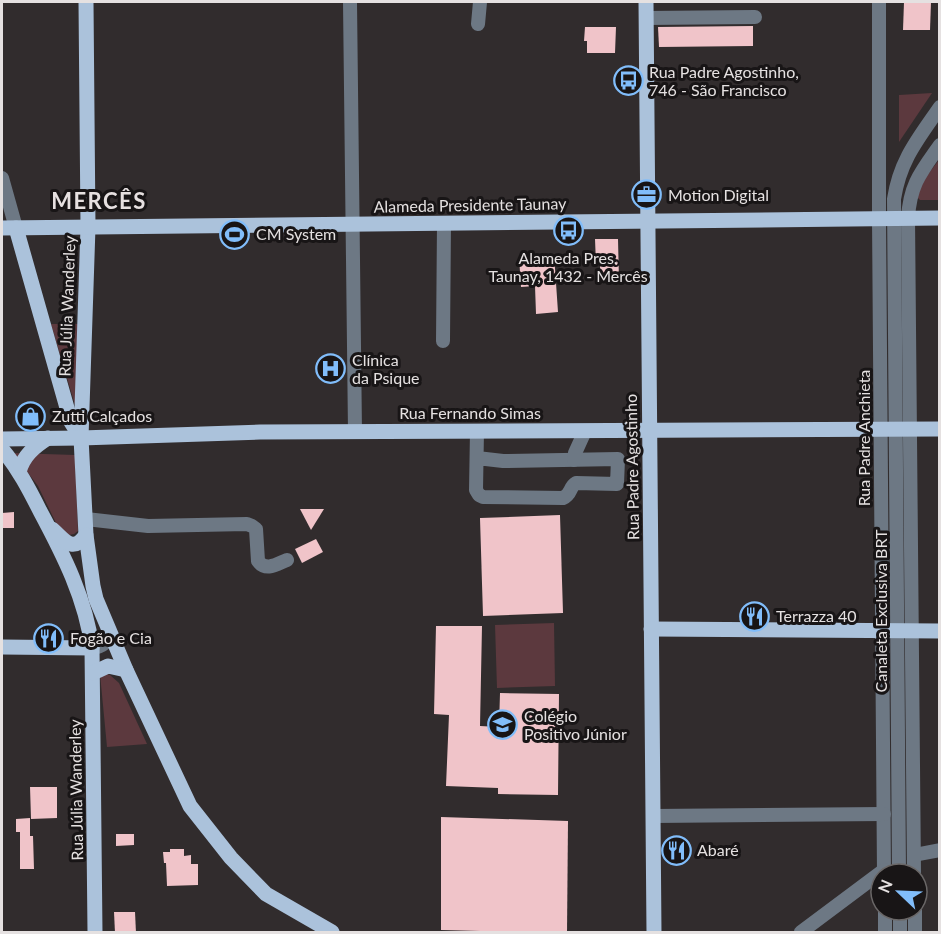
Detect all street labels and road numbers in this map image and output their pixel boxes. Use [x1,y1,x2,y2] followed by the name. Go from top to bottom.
[373,193,567,216] street label: Alameda Presidente Taunay
[55,234,78,377] street label: Rua Júlia Wanderley
[854,370,873,506] street label: Rua Padre Anchieta
[621,394,642,540] street label: Rua Padre Agostinho
[399,403,541,422] street label: Rua Fernando Simas
[871,529,890,693] street label: Canaleta Exclusiva BRT
[65,719,86,861] street label: Rua Júlia Wanderley

